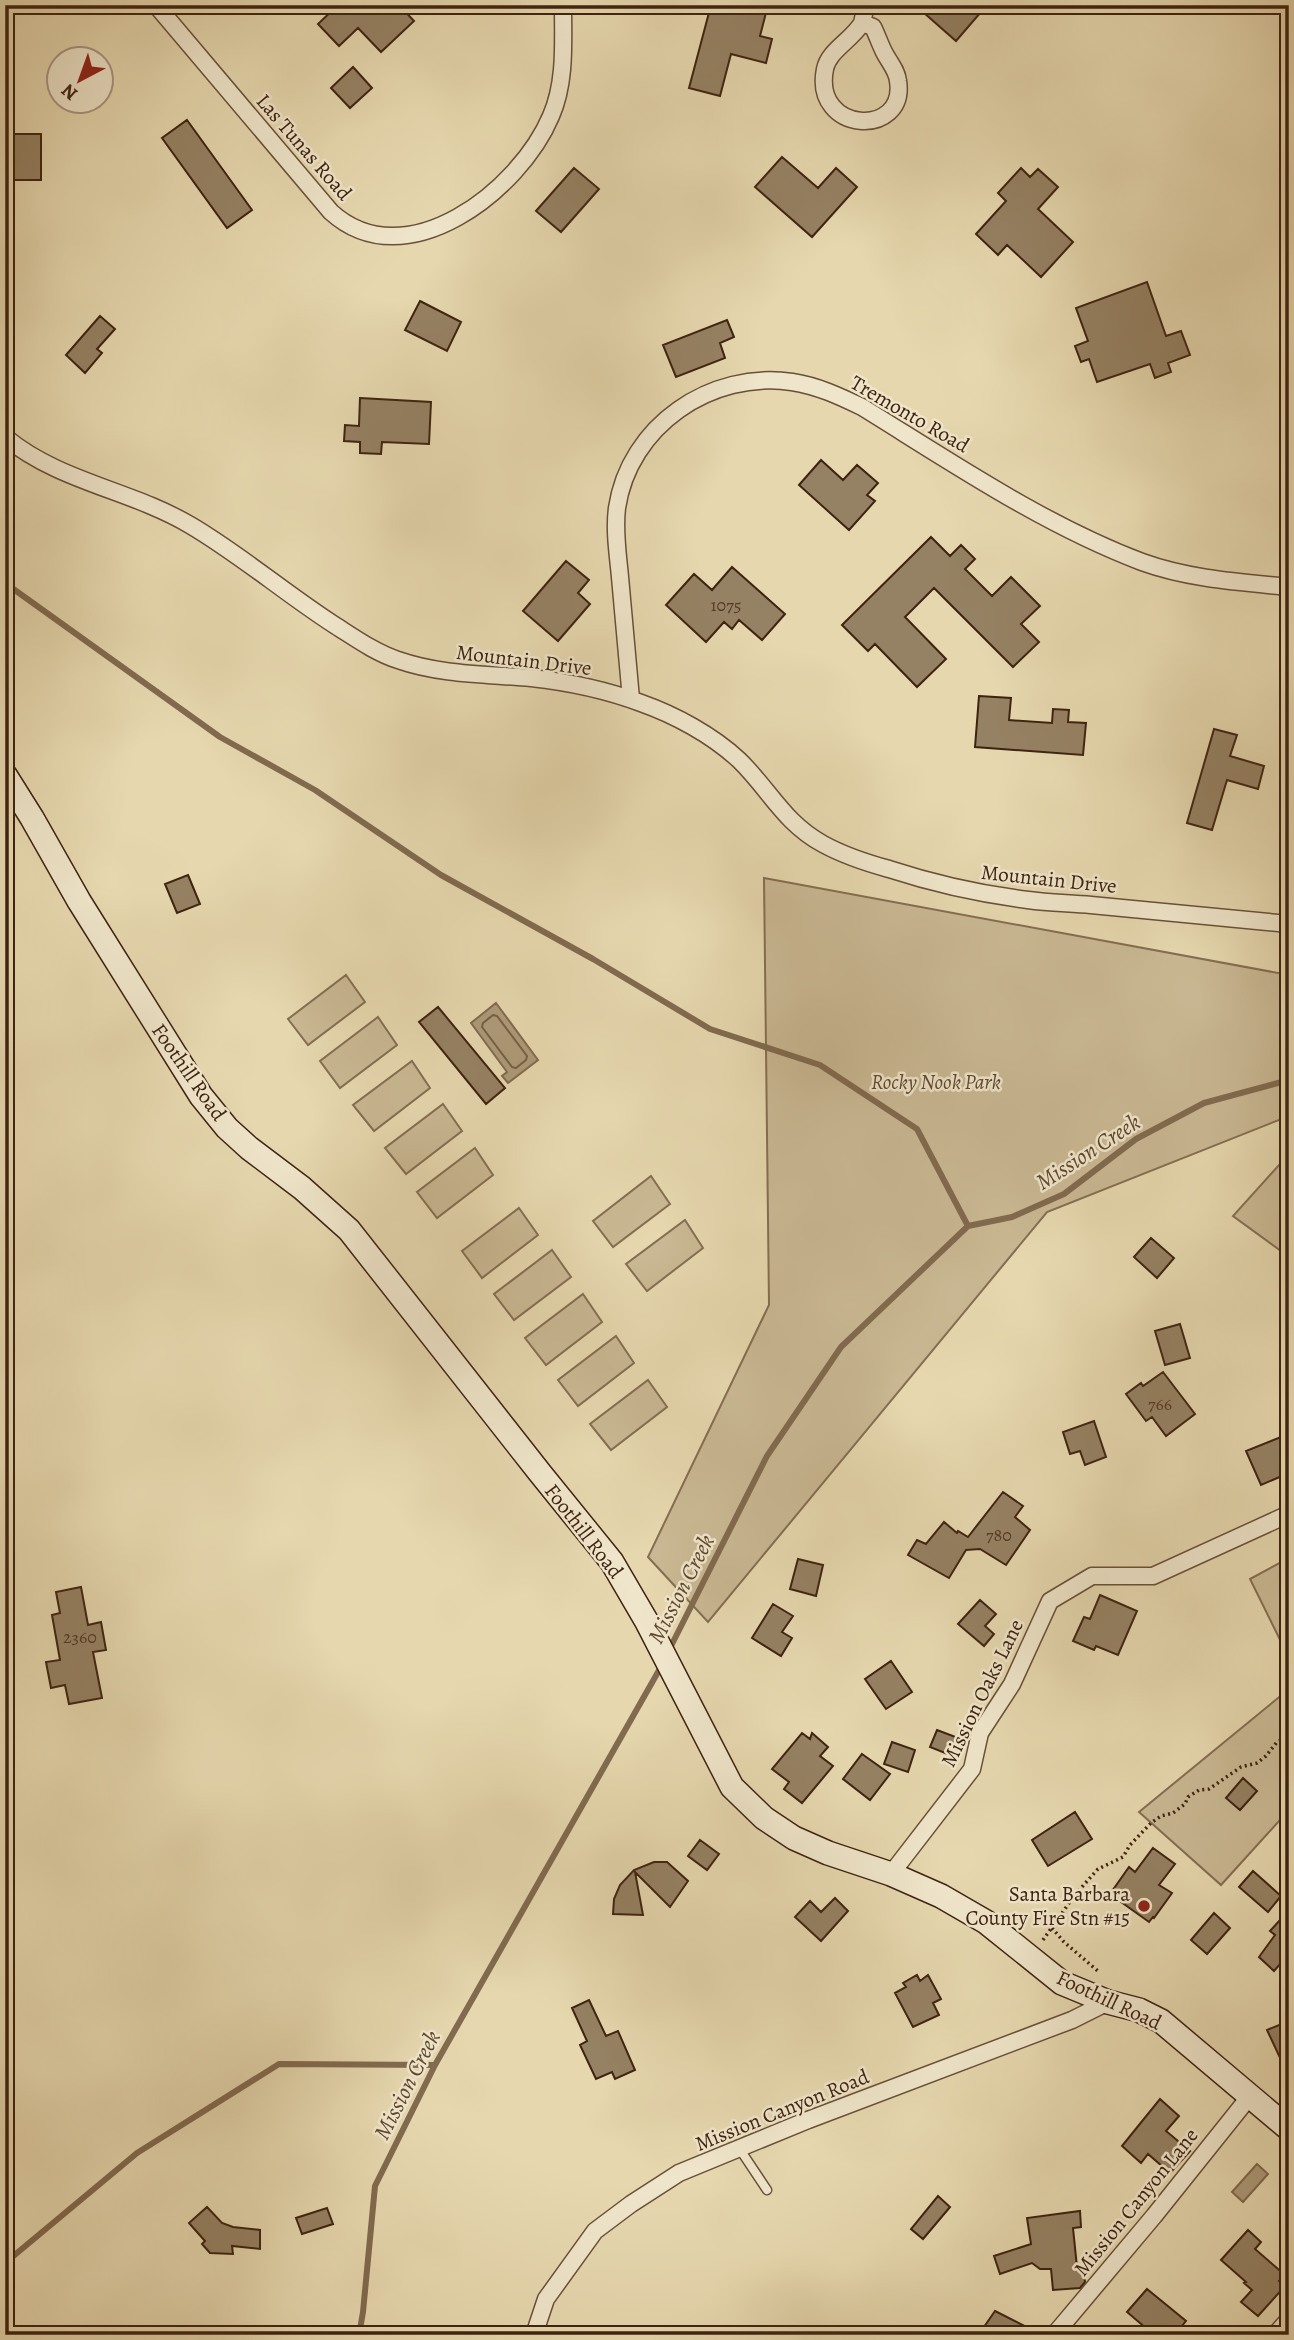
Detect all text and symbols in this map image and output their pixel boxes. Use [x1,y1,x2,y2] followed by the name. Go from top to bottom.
[46,46,116,116] north arrow
[56,78,83,106] text: N
[250,88,359,207] street label: Las Tunas Road
[845,369,975,460] street label: Tremonto Road
[710,593,742,617] house number: 1075
[455,638,593,682] street label: Mountain Drive
[980,858,1118,900] street label: Mountain Drive
[145,1018,233,1127] street label: Foothill Road
[871,1068,1001,1096] park label: Rocky Nook Park
[1030,1107,1146,1197] water label: Mission Creek
[1148,1392,1172,1416] house number: 766
[538,1478,630,1585] street label: Foothill Road
[986,1523,1012,1547] house number: 780
[640,1529,722,1649] water label: Mission Creek
[934,1614,1030,1772] street label: Mission Oaks Lane
[63,1625,97,1649] house number: 2360
[965,1880,1130,1932] place label: Santa Barbara County Fire Stn #15
[1136,1898,1152,1914] marker: Santa Barbara County Fire Stn #15
[1052,1963,1167,2037] street label: Foothill Road
[366,2025,448,2145] water label: Mission Creek
[691,2062,874,2158] street label: Mission Canyon Road
[1068,2122,1204,2282] street label: Mission Canyon Lane

